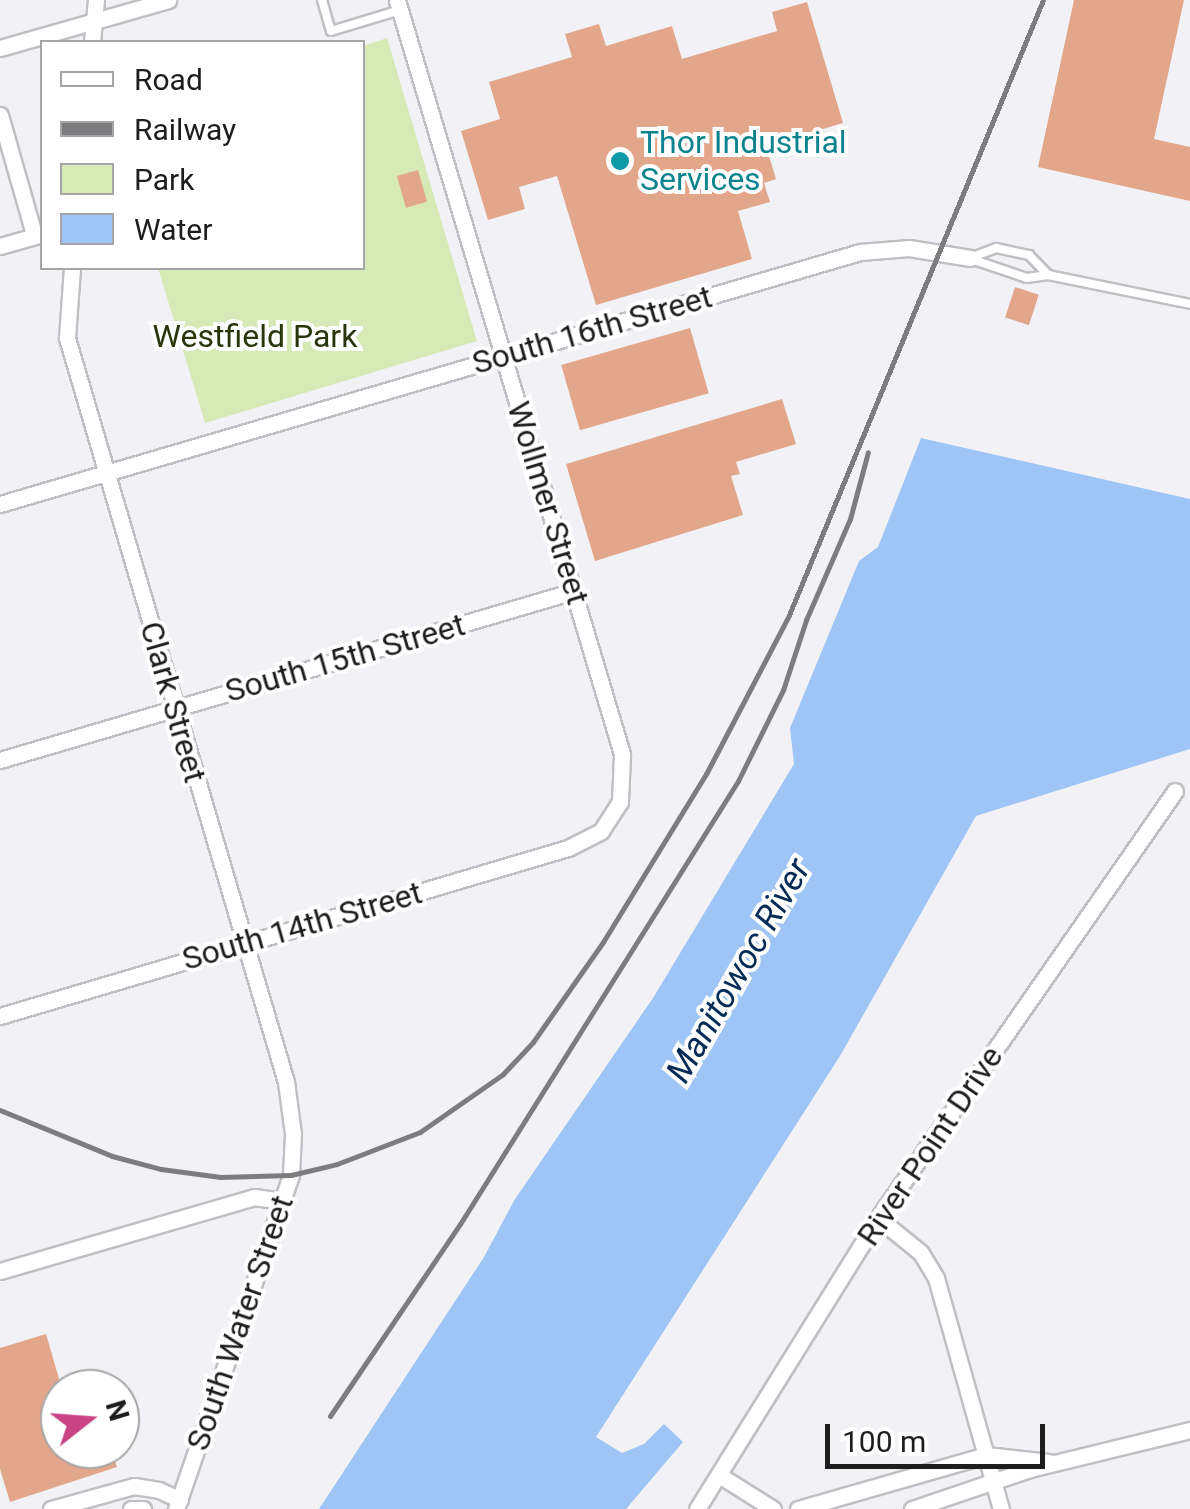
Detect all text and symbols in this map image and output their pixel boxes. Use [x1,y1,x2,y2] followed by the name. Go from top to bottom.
[40,40,365,270] legend
[134,62,203,97] text: Road
[134,112,236,147] text: Railway
[640,124,847,199] place label: Thor Industrial Services
[609,150,631,172] marker: Thor Industrial Services
[134,162,194,197] text: Park
[134,212,212,247] text: Water
[468,277,716,383] street label: South 16th Street
[153,317,357,355] park label: Westfield Park
[499,397,597,609] street label: Wollmer Street
[221,605,469,711] street label: South 15th Street
[132,617,214,787] street label: Clark Street
[658,852,820,1090] water label: Manitowoc River
[178,873,426,979] street label: South 14th Street
[849,1039,1011,1253] street label: River Point Drive
[178,1191,302,1455] street label: South Water Street
[40,1369,140,1469] north arrow
[99,1396,136,1425] text: N
[830,1404,1050,1466] scale bar
[842,1424,926,1459] text: 100 m

